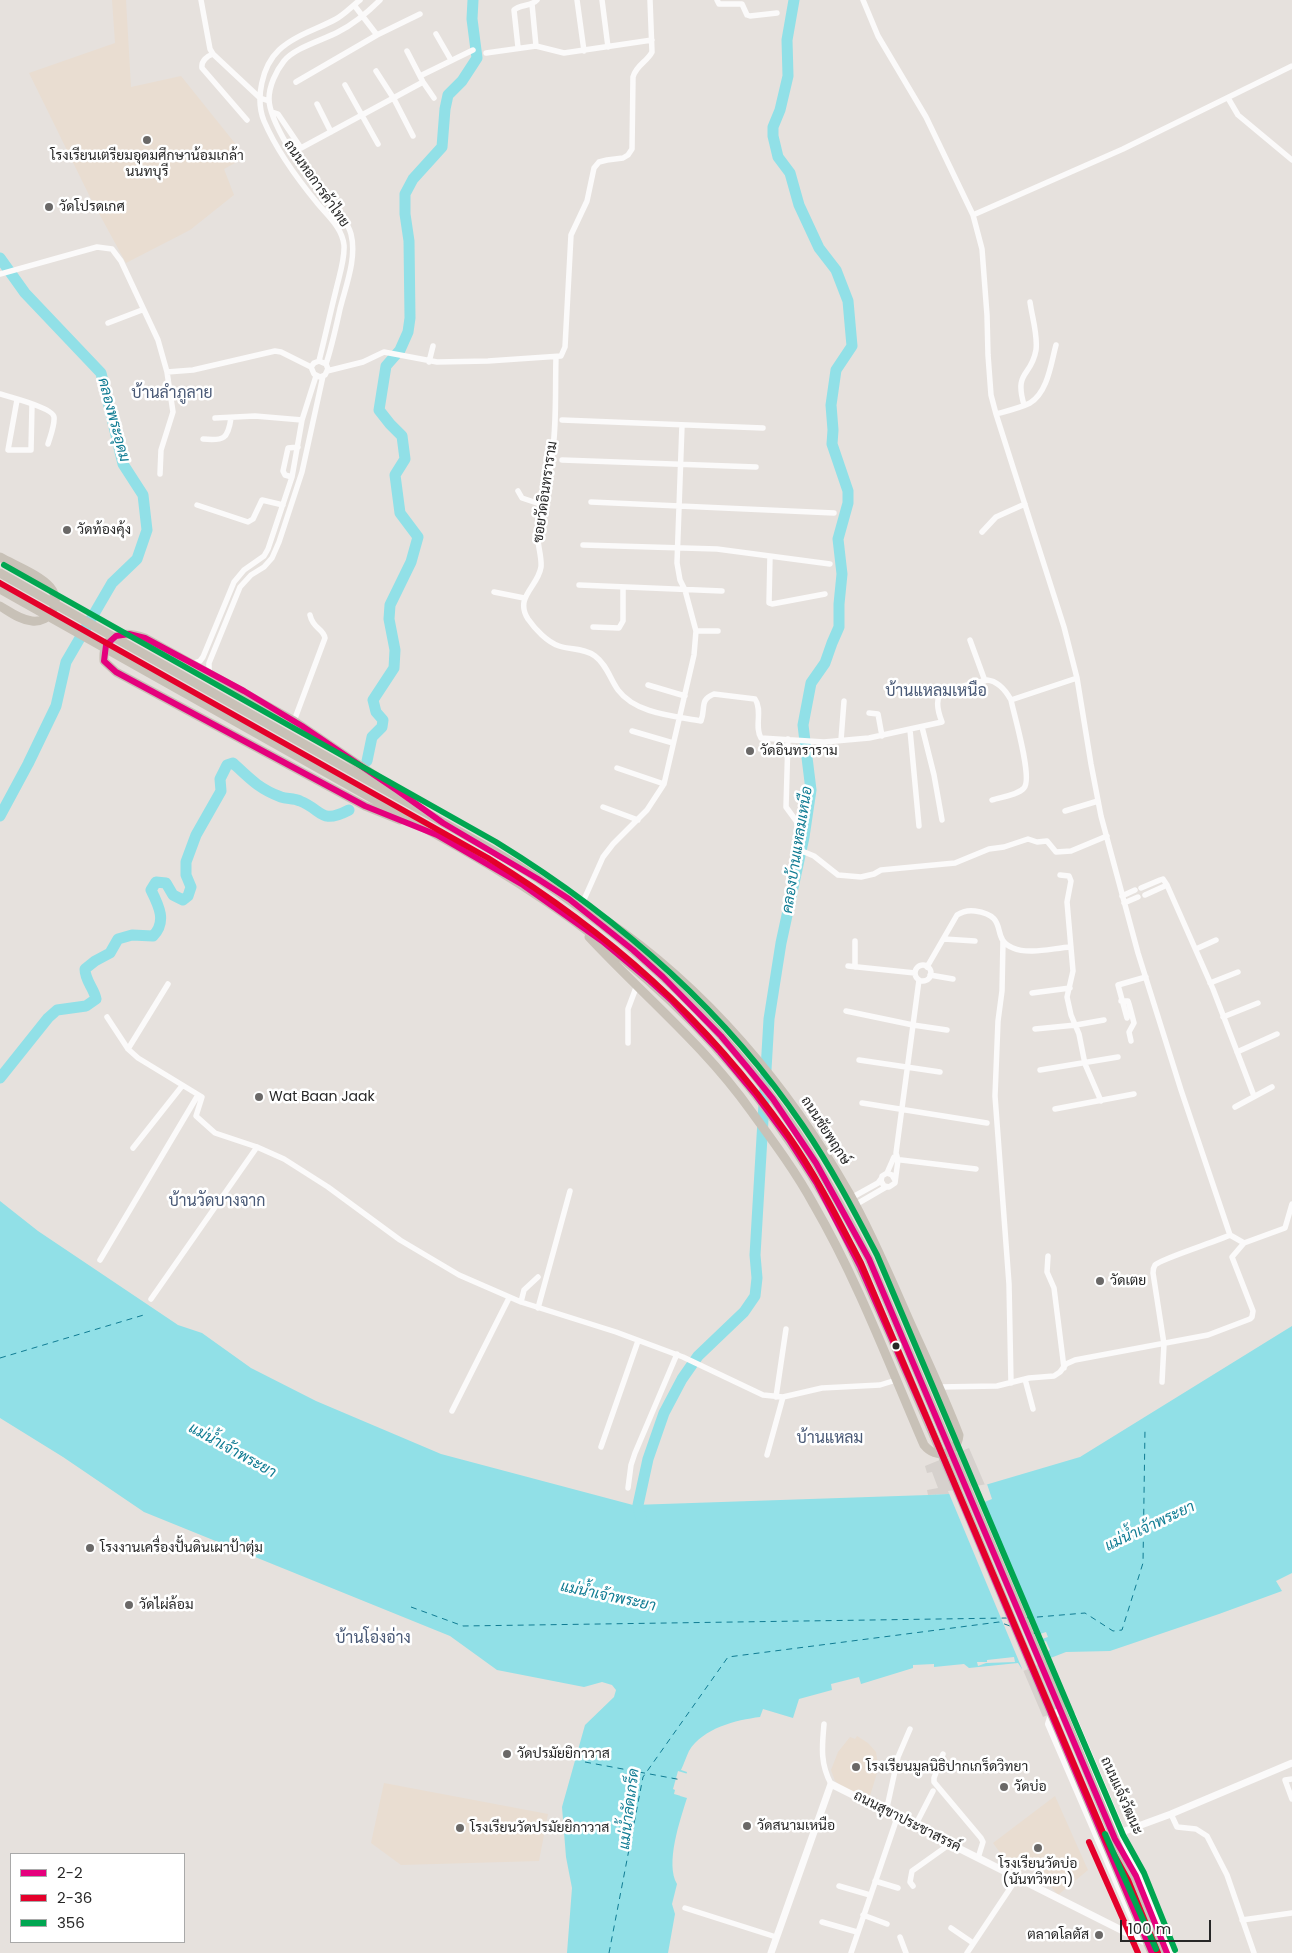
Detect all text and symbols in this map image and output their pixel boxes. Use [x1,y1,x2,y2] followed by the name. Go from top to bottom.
[141,134,153,146] marker: โรงเรียนเตรียมอุดมศึกษาน้อมเกล้า นนทบุรี
[280,137,352,231] street label: ถนนหอการค้าไทย
[50,148,244,180] place label: โรงเรียนเตรียมอุดมศึกษาน้อมเกล้า นนทบุรี
[59,199,125,215] place label: วัดโปรดเกศ
[43,201,55,213] marker: วัดโปรดเกศ
[93,376,133,464] water label: คลองพระอุดม
[131,384,213,404] district label: บ้านลำภูลาย
[531,440,561,544] street label: ซอยวัดอินทราราม
[77,522,131,538] place label: วัดท้องคุ้ง
[61,524,73,536] marker: วัดท้องคุ้ง
[885,682,987,702] district label: บ้านแหลมเหนือ
[760,743,838,759] place label: วัดอินทราราม
[744,745,756,757] marker: วัดอินทราราม
[779,785,817,915] water label: คลองบ้านแหลมเหนือ
[269,1089,375,1105] place label: Wat Baan Jaak
[253,1091,265,1103] marker: Wat Baan Jaak
[797,1094,853,1168] street label: ถนนชัยพฤกษ์
[168,1192,266,1212] district label: บ้านวัดบางจาก
[1110,1273,1146,1289] place label: วัดเตย
[1094,1275,1106,1287] marker: วัดเตย
[891,1341,901,1351] unlabelled marker
[185,1420,279,1482] water label: แม่น้ำเจ้าพระยา
[797,1429,863,1449] district label: บ้านแหลม
[1102,1498,1198,1556] water label: แม่น้ำเจ้าพระยา
[100,1540,263,1556] place label: โรงงานเครื่องปั้นดินเผาป้าตุ่ม
[84,1542,96,1554] marker: โรงงานเครื่องปั้นดินเผาป้าตุ่ม
[559,1578,657,1616] water label: แม่น้ำเจ้าพระยา
[139,1597,194,1613] place label: วัดไผ่ล้อม
[123,1599,135,1611] marker: วัดไผ่ล้อม
[335,1629,411,1649] district label: บ้านโอ่งอ่าง
[517,1746,610,1762] place label: วัดปรมัยยิกาวาส
[501,1748,513,1760] marker: วัดปรมัยยิกาวาส
[1096,1754,1146,1838] street label: ถนนแจ้งวัฒนะ
[866,1759,1028,1775] place label: โรงเรียนมูลนิธิปากเกร็ดวิทยา
[850,1761,862,1773] marker: โรงเรียนมูลนิธิปากเกร็ดวิทยา
[616,1767,644,1851] water label: แม่น้ำลัดเกร็ด
[1014,1779,1047,1795] place label: วัดบ่อ
[998,1781,1010,1793] marker: วัดบ่อ
[851,1788,963,1856] street label: ถนนสุขาประชาสรรค์
[757,1818,835,1834] place label: วัดสนามเหนือ
[470,1820,609,1836] place label: โรงเรียนวัดปรมัยยิกาวาส
[741,1820,753,1832] marker: วัดสนามเหนือ
[454,1822,466,1834] marker: โรงเรียนวัดปรมัยยิกาวาส
[1032,1842,1044,1854] marker: โรงเรียนวัดบ่อ (นันทวิทยา)
[10,1853,185,1943] legend
[998,1856,1078,1888] place label: โรงเรียนวัดบ่อ (นันทวิทยา)
[57,1862,83,1883] text: 2-2
[57,1887,92,1908] text: 2-36
[1122,1910,1213,1942] scale bar
[57,1912,85,1933] text: 356
[1128,1918,1171,1939] text: 100 m
[1027,1927,1089,1943] place label: ตลาดโลตัส
[1093,1929,1105,1941] marker: ตลาดโลตัส

